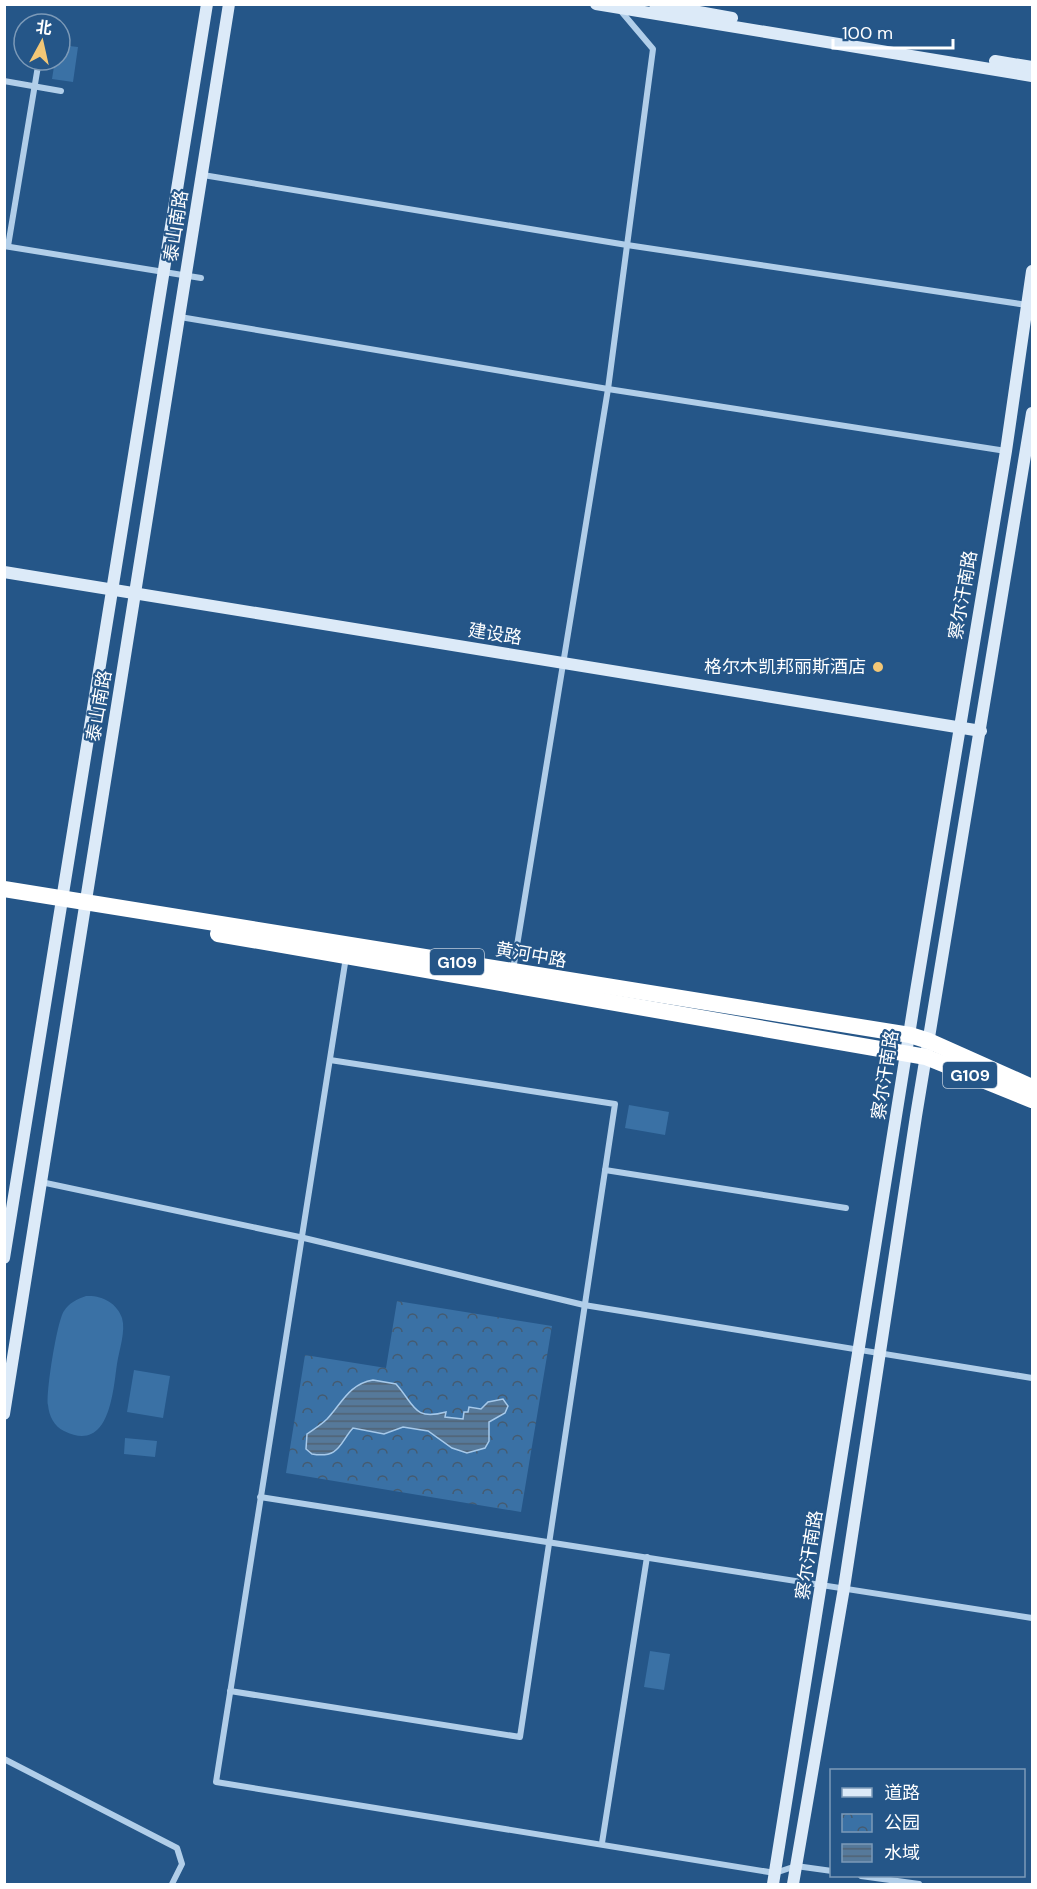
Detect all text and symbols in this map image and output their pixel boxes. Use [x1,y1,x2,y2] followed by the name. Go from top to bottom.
[12,12,72,72] north arrow
[833,12,953,50] scale bar
[35,16,53,39] text: 北
[842,21,893,45] text: 100 m
[159,189,193,263] street label: 泰山南路
[943,549,983,641] street label: 察尔汗南路
[466,618,524,650] street label: 建设路
[704,655,866,679] place label: 格尔木凯邦丽斯酒店
[871,660,885,674] marker: 格尔木凯邦丽斯酒店
[81,668,117,744] street label: 泰山南路
[493,937,569,973] street label: 黄河中路
[430,949,484,975] road number: G109
[866,1029,904,1121] street label: 察尔汗南路
[943,1062,997,1088] road number: G109
[790,1509,828,1601] street label: 察尔汗南路
[830,1769,1025,1877] legend
[884,1781,920,1805] text: 道路
[884,1811,920,1835] text: 公园
[884,1841,920,1865] text: 水域

